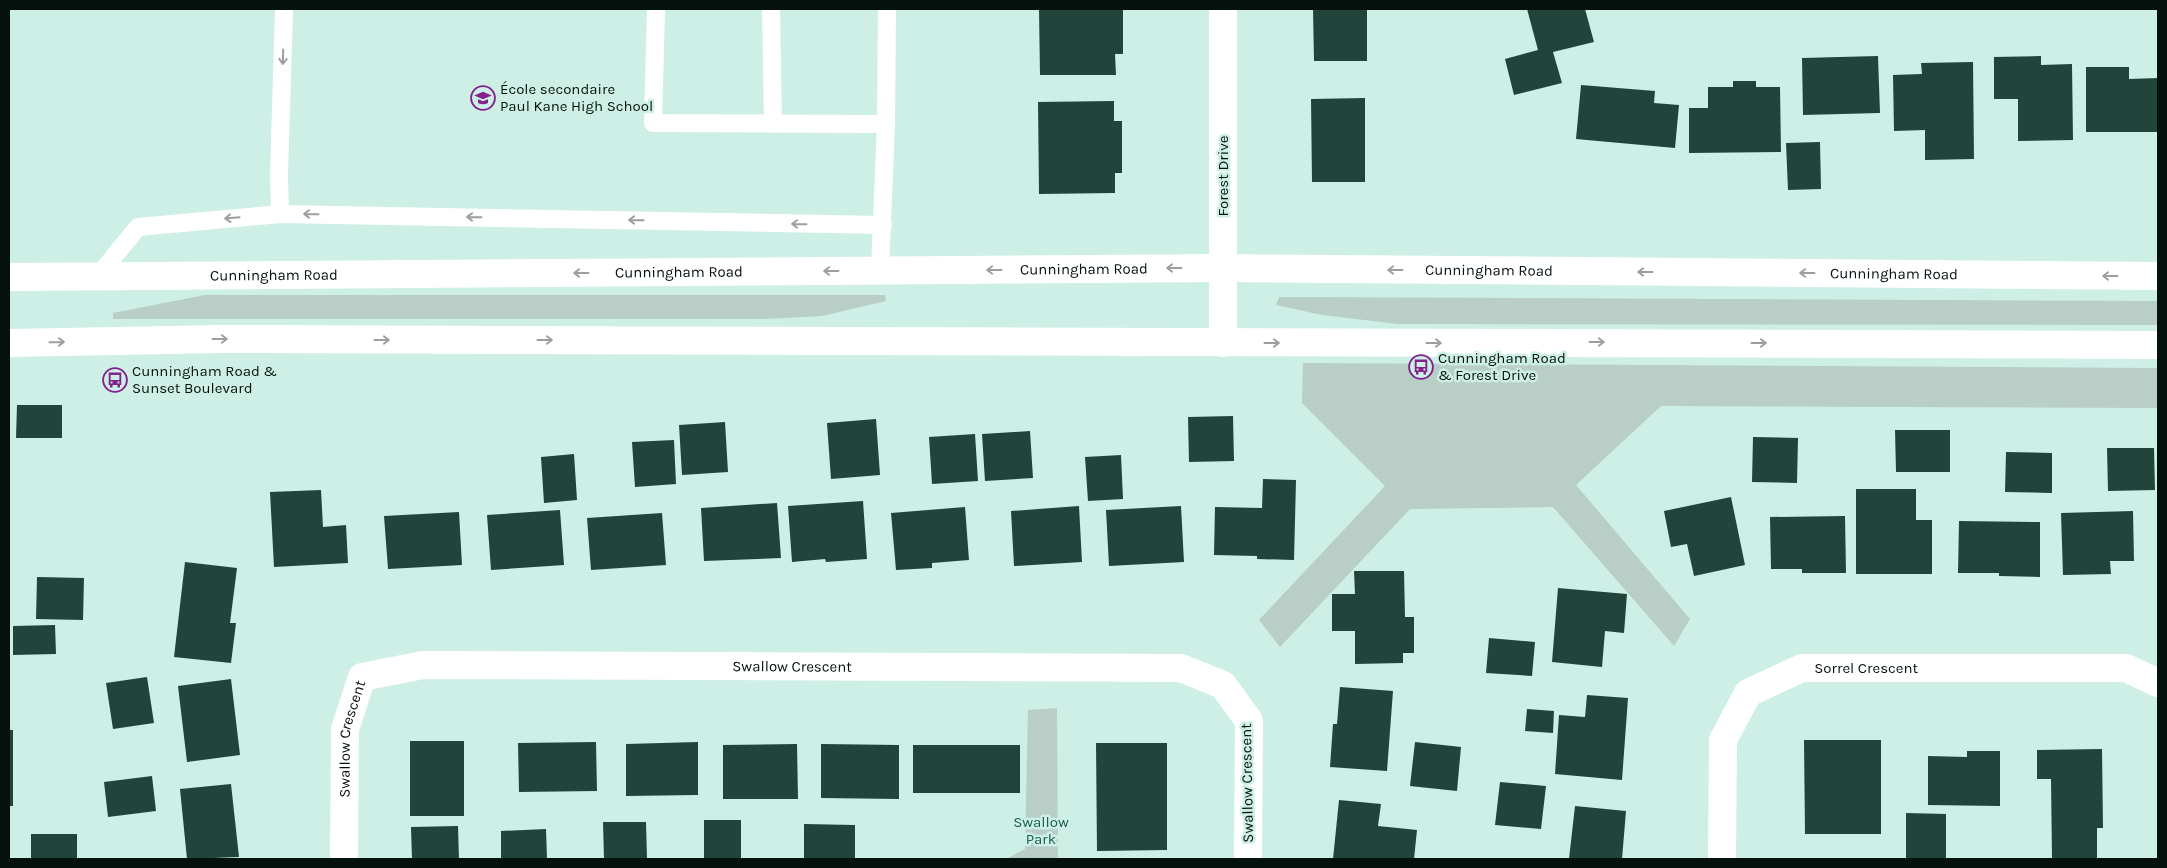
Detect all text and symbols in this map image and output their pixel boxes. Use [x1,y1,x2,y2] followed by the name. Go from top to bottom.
[278,49,288,65] one-way arrow
[500,80,653,115] place label: École secondaire Paul Kane High School
[470,85,496,111] school or university icon: École secondaire Paul Kane High School
[1214,136,1232,216] street label: Forest Drive
[304,209,320,219] one-way arrow
[466,212,482,222] one-way arrow
[224,213,240,223] one-way arrow
[629,216,645,225] one-way arrow
[791,219,807,228] one-way arrow
[1020,260,1148,279] street label: Cunningham Road
[1425,261,1553,280] street label: Cunningham Road
[615,263,743,282] street label: Cunningham Road
[1166,263,1182,273] one-way arrow
[1830,264,1958,283] street label: Cunningham Road
[986,265,1002,275] one-way arrow
[1387,265,1403,275] one-way arrow
[210,266,338,285] street label: Cunningham Road
[824,266,840,276] one-way arrow
[1637,267,1653,277] one-way arrow
[574,268,590,278] one-way arrow
[1799,268,1816,278] one-way arrow
[2102,271,2118,281] one-way arrow
[212,334,228,344] one-way arrow
[374,335,390,345] one-way arrow
[536,335,553,345] one-way arrow
[49,337,65,347] one-way arrow
[1588,337,1605,347] one-way arrow
[1264,338,1280,348] one-way arrow
[1426,338,1442,348] one-way arrow
[1751,338,1767,348] one-way arrow
[1438,349,1566,384] place label: Cunningham Road & Forest Drive
[1408,354,1434,380] bus stop icon: Cunningham Road & Forest Drive
[132,362,277,397] place label: Cunningham Road & Sunset Boulevard
[102,367,128,393] bus stop icon: Cunningham Road & Sunset Boulevard
[732,657,852,676] street label: Swallow Crescent
[1814,659,1919,677] street label: Sorrel Crescent
[335,678,369,798] street label: Swallow Crescent
[1237,723,1257,843] street label: Swallow Crescent
[1013,813,1069,848] park label: Swallow Park

